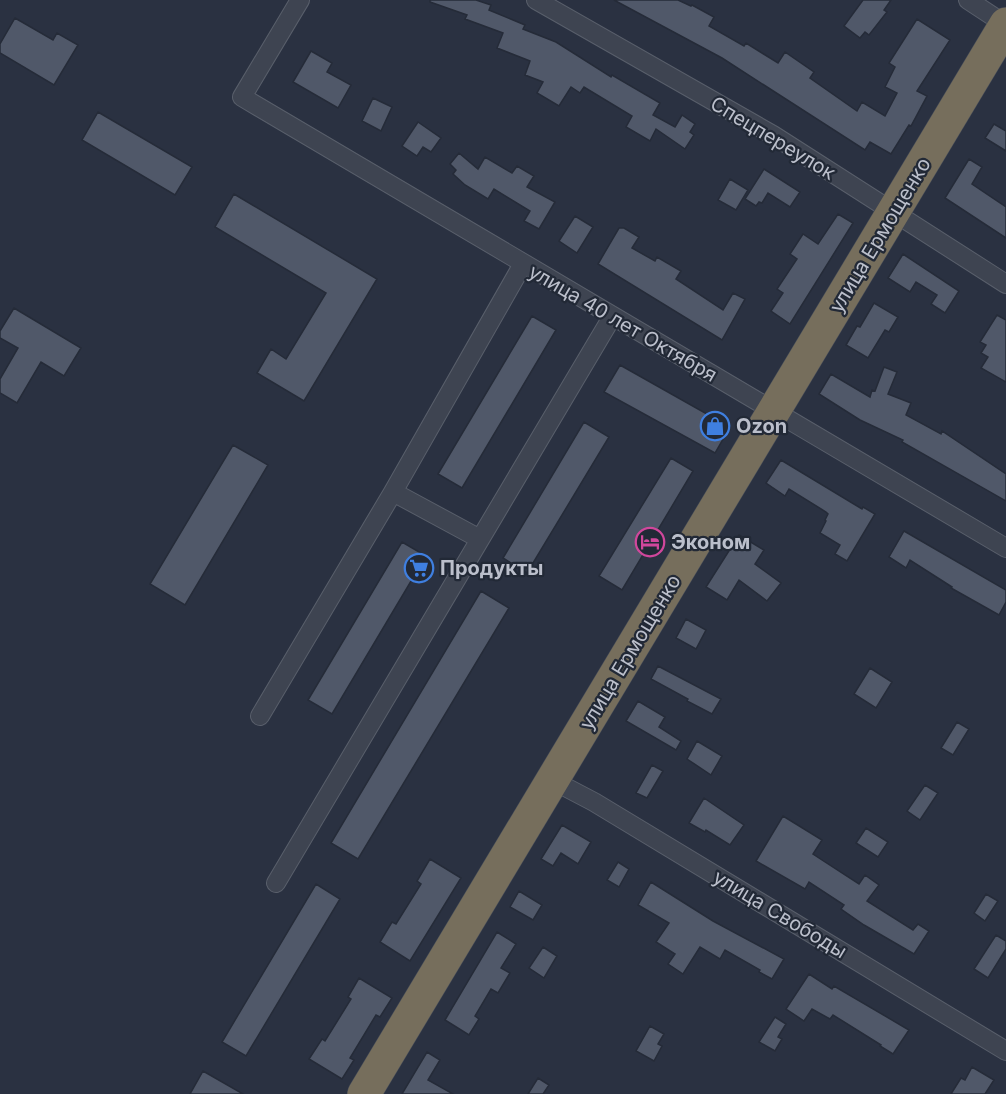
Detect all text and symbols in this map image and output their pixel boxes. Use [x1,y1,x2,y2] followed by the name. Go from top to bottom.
[706,91,840,185] street label: Спецпереулок
[824,153,936,317] street label: улица Ермощенко
[525,259,721,387] street label: улица 40 лет Октября
[699,410,731,442] shop icon: Ozon
[736,414,787,438] place label: Ozon
[634,526,666,558] hotel icon: Эконом
[671,530,750,554] place label: Эконом
[403,552,435,584] supermarket icon: Продукты
[440,556,543,580] place label: Продукты
[574,570,686,734] street label: улица Ермощенко
[709,865,851,963] street label: улица Свободы

